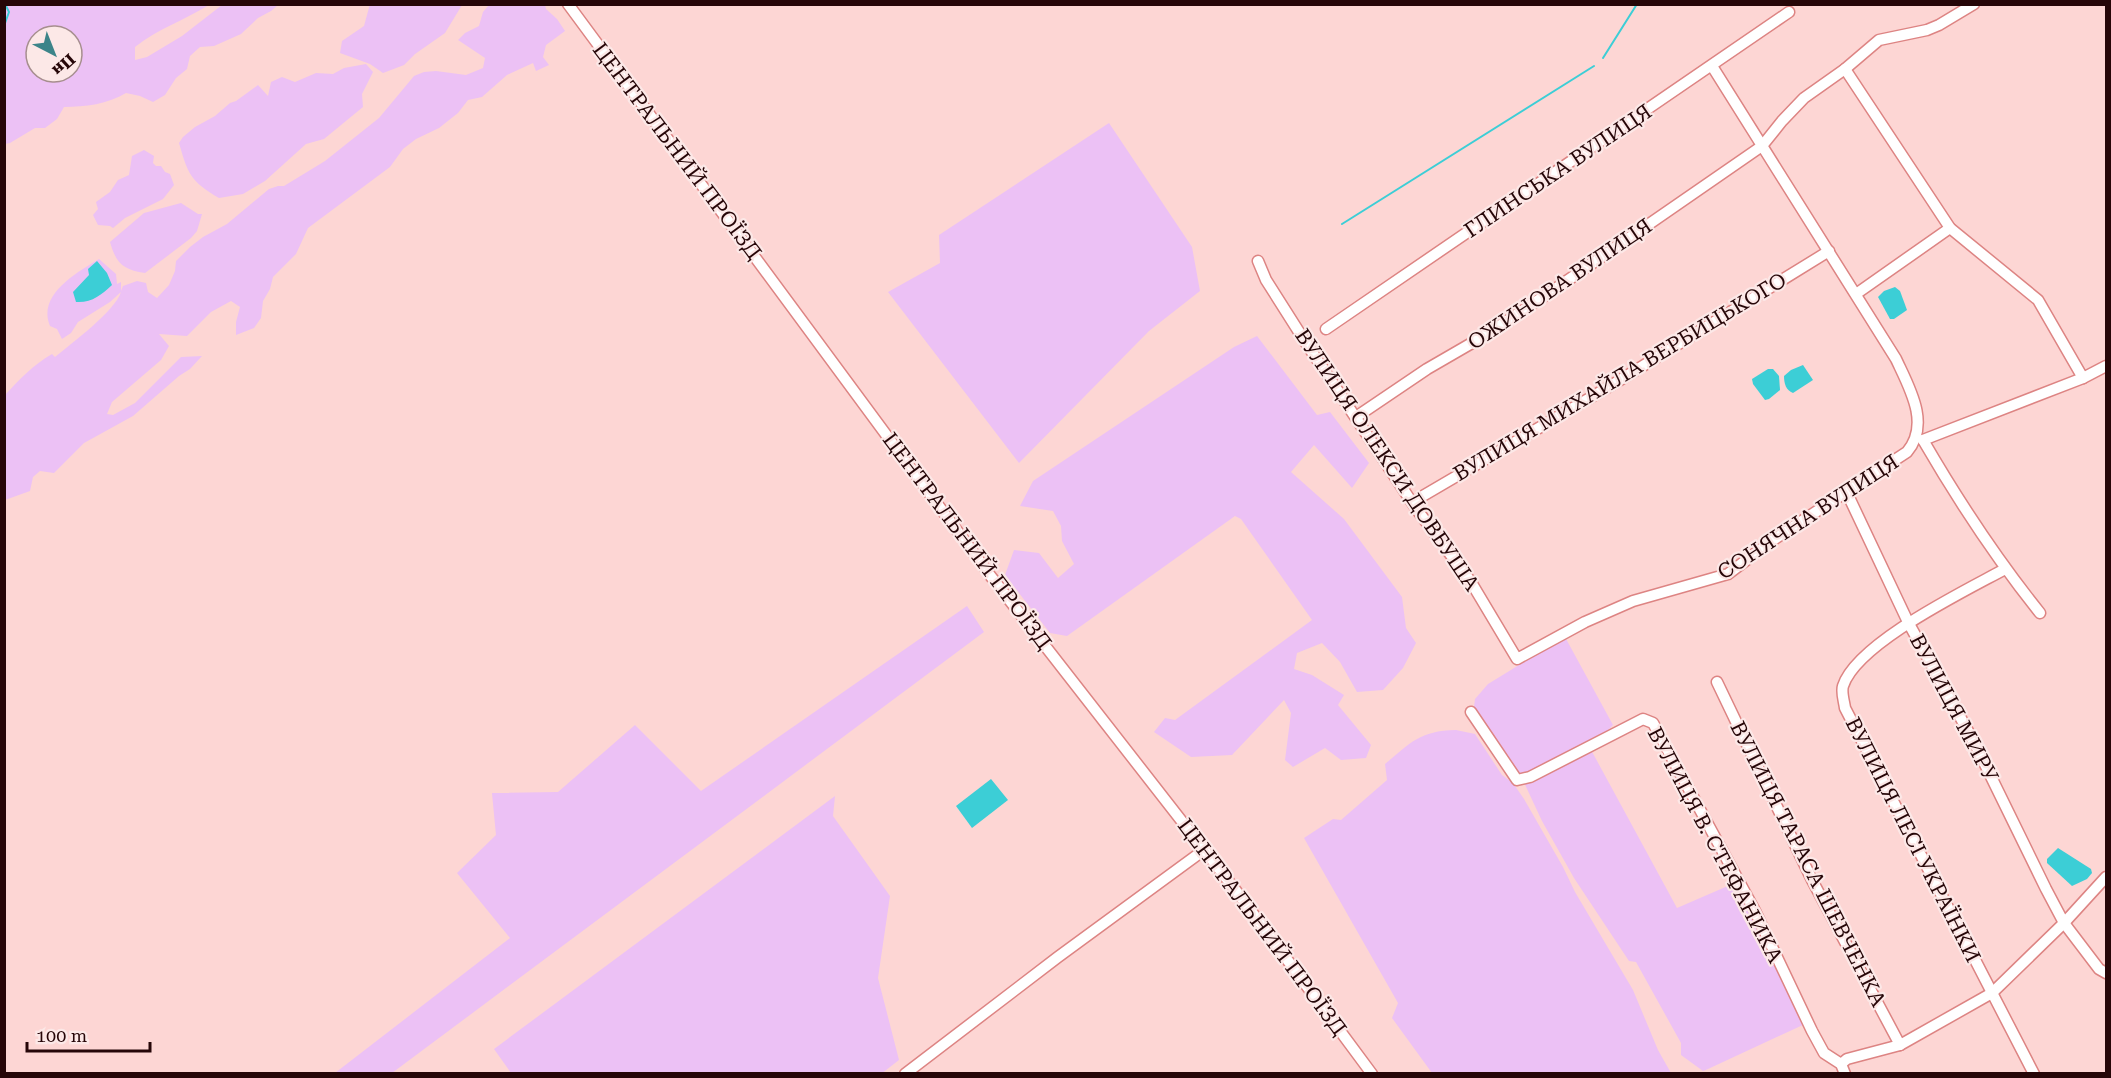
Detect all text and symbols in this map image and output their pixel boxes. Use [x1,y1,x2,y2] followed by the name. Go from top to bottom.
[24,24,84,84] north arrow
[588,38,766,264] street label: ЦЕНТРАЛЬНИЙ ПРОЇЗД
[48,50,79,80] text: Пн
[1460,99,1656,243] street label: ГЛИНСЬКА ВУЛИЦЯ
[1463,213,1657,355] street label: ОЖИНОВА ВУЛИЦЯ
[1449,268,1791,486] street label: ВУЛИЦЯ МИХАЙЛА ВЕРБИЦЬКОГО
[1290,324,1484,596] street label: ВУЛИЦЯ ОЛЕКСИ ДОВБУША
[878,428,1056,654] street label: ЦЕНТРАЛЬНИЙ ПРОЇЗД
[1713,450,1903,584] street label: СОНЯЧНА ВУЛИЦЯ
[1905,630,2003,787] street label: ВУЛИЦЯ МИРУ
[1841,713,1985,967] street label: ВУЛИЦЯ ЛЕСІ УКРАЇНКИ
[1725,717,1891,1011] street label: ВУЛИЦЯ ТАРАСА ШЕВЧЕНКА
[1643,723,1788,967] street label: ВУЛИЦЯ В. СТЕФАНИКА
[1173,814,1351,1040] street label: ЦЕНТРАЛЬНИЙ ПРОЇЗД
[27,1015,150,1053] scale bar
[36,1025,87,1046] text: 100 m

